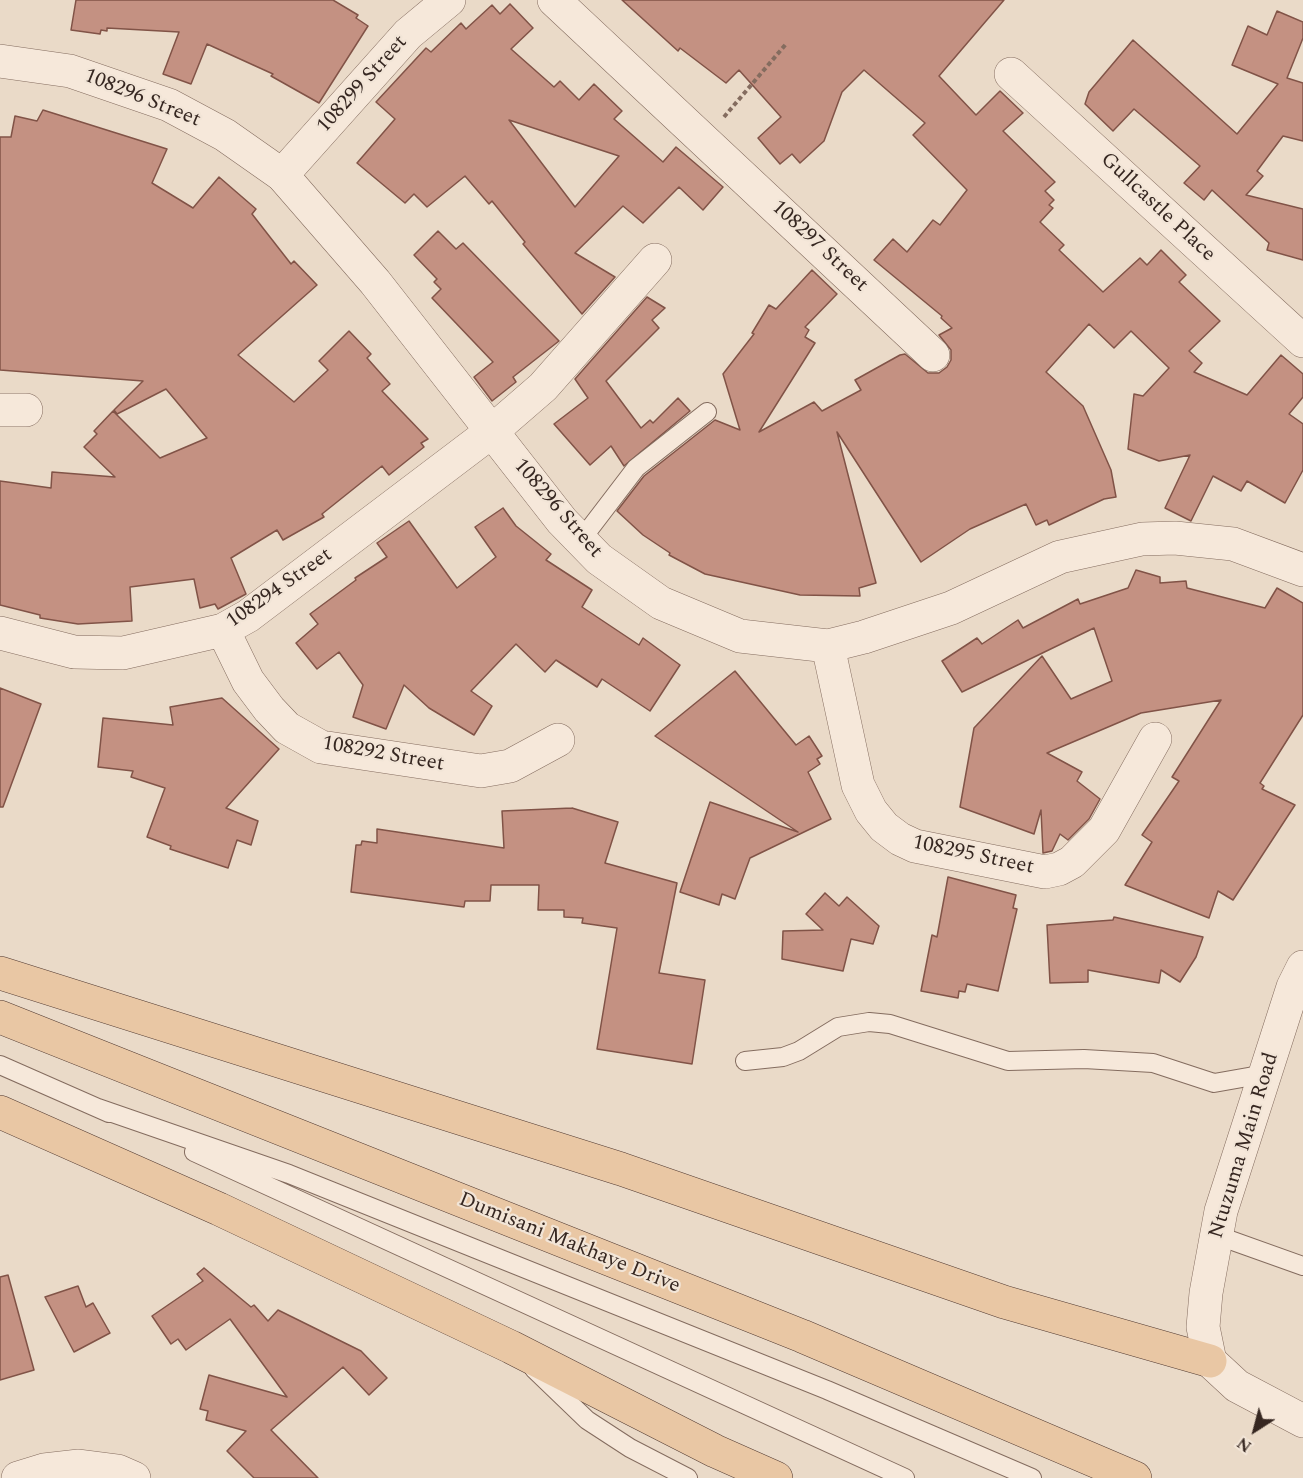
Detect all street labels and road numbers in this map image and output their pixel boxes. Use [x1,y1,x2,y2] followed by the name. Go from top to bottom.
[312,31,414,139] street label: 108299 Street
[80,64,204,134] street label: 108296 Street
[1094,148,1220,268] street label: Gullcastle Place
[765,196,873,298] street label: 108297 Street
[507,454,607,564] street label: 108296 Street
[222,543,338,635] street label: 108294 Street
[320,732,446,778] street label: 108292 Street
[910,831,1036,881] street label: 108295 Street
[1205,1050,1285,1242] street label: Ntuzuma Main Road
[454,1188,684,1300] street label: Dumisani Makhaye Drive

